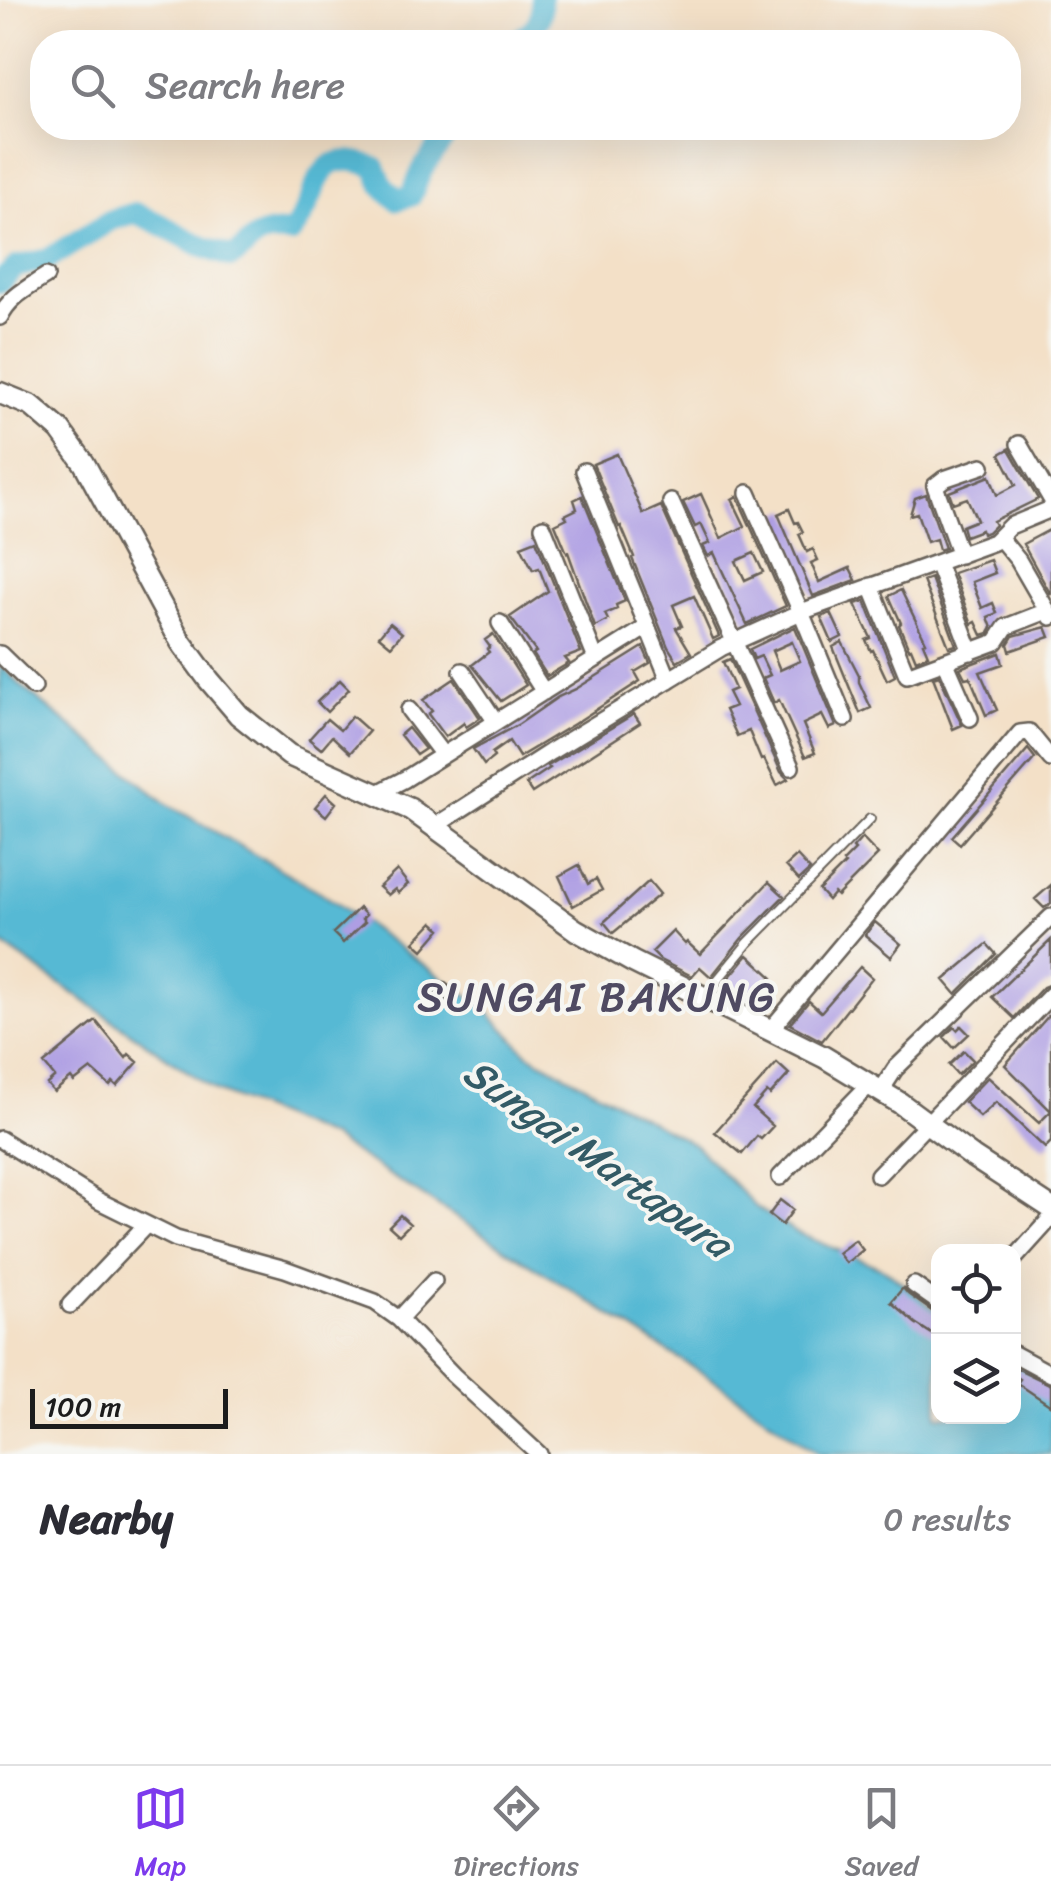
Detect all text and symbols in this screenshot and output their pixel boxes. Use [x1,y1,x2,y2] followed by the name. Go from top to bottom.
[30,30,1021,140] search box
[145,52,345,119] text: Search here
[65,58,120,113] icon: search
[417,960,777,1034] district label: SUNGAI BAKUNG
[448,1038,750,1279] water label: Sungai Martapura
[931,1244,1021,1424] map controls
[931,1244,1021,1334] button: locate
[931,1334,1021,1424] button: layers
[45,1382,121,1431] text: 100 m
[30,1384,228,1428] scale bar
[40,1482,173,1556] text: Nearby
[883,1491,1011,1548] text: 0 results
[133,1781,188,1890] tab: Map
[453,1781,579,1890] tab: Directions
[844,1781,918,1890] tab: Saved

